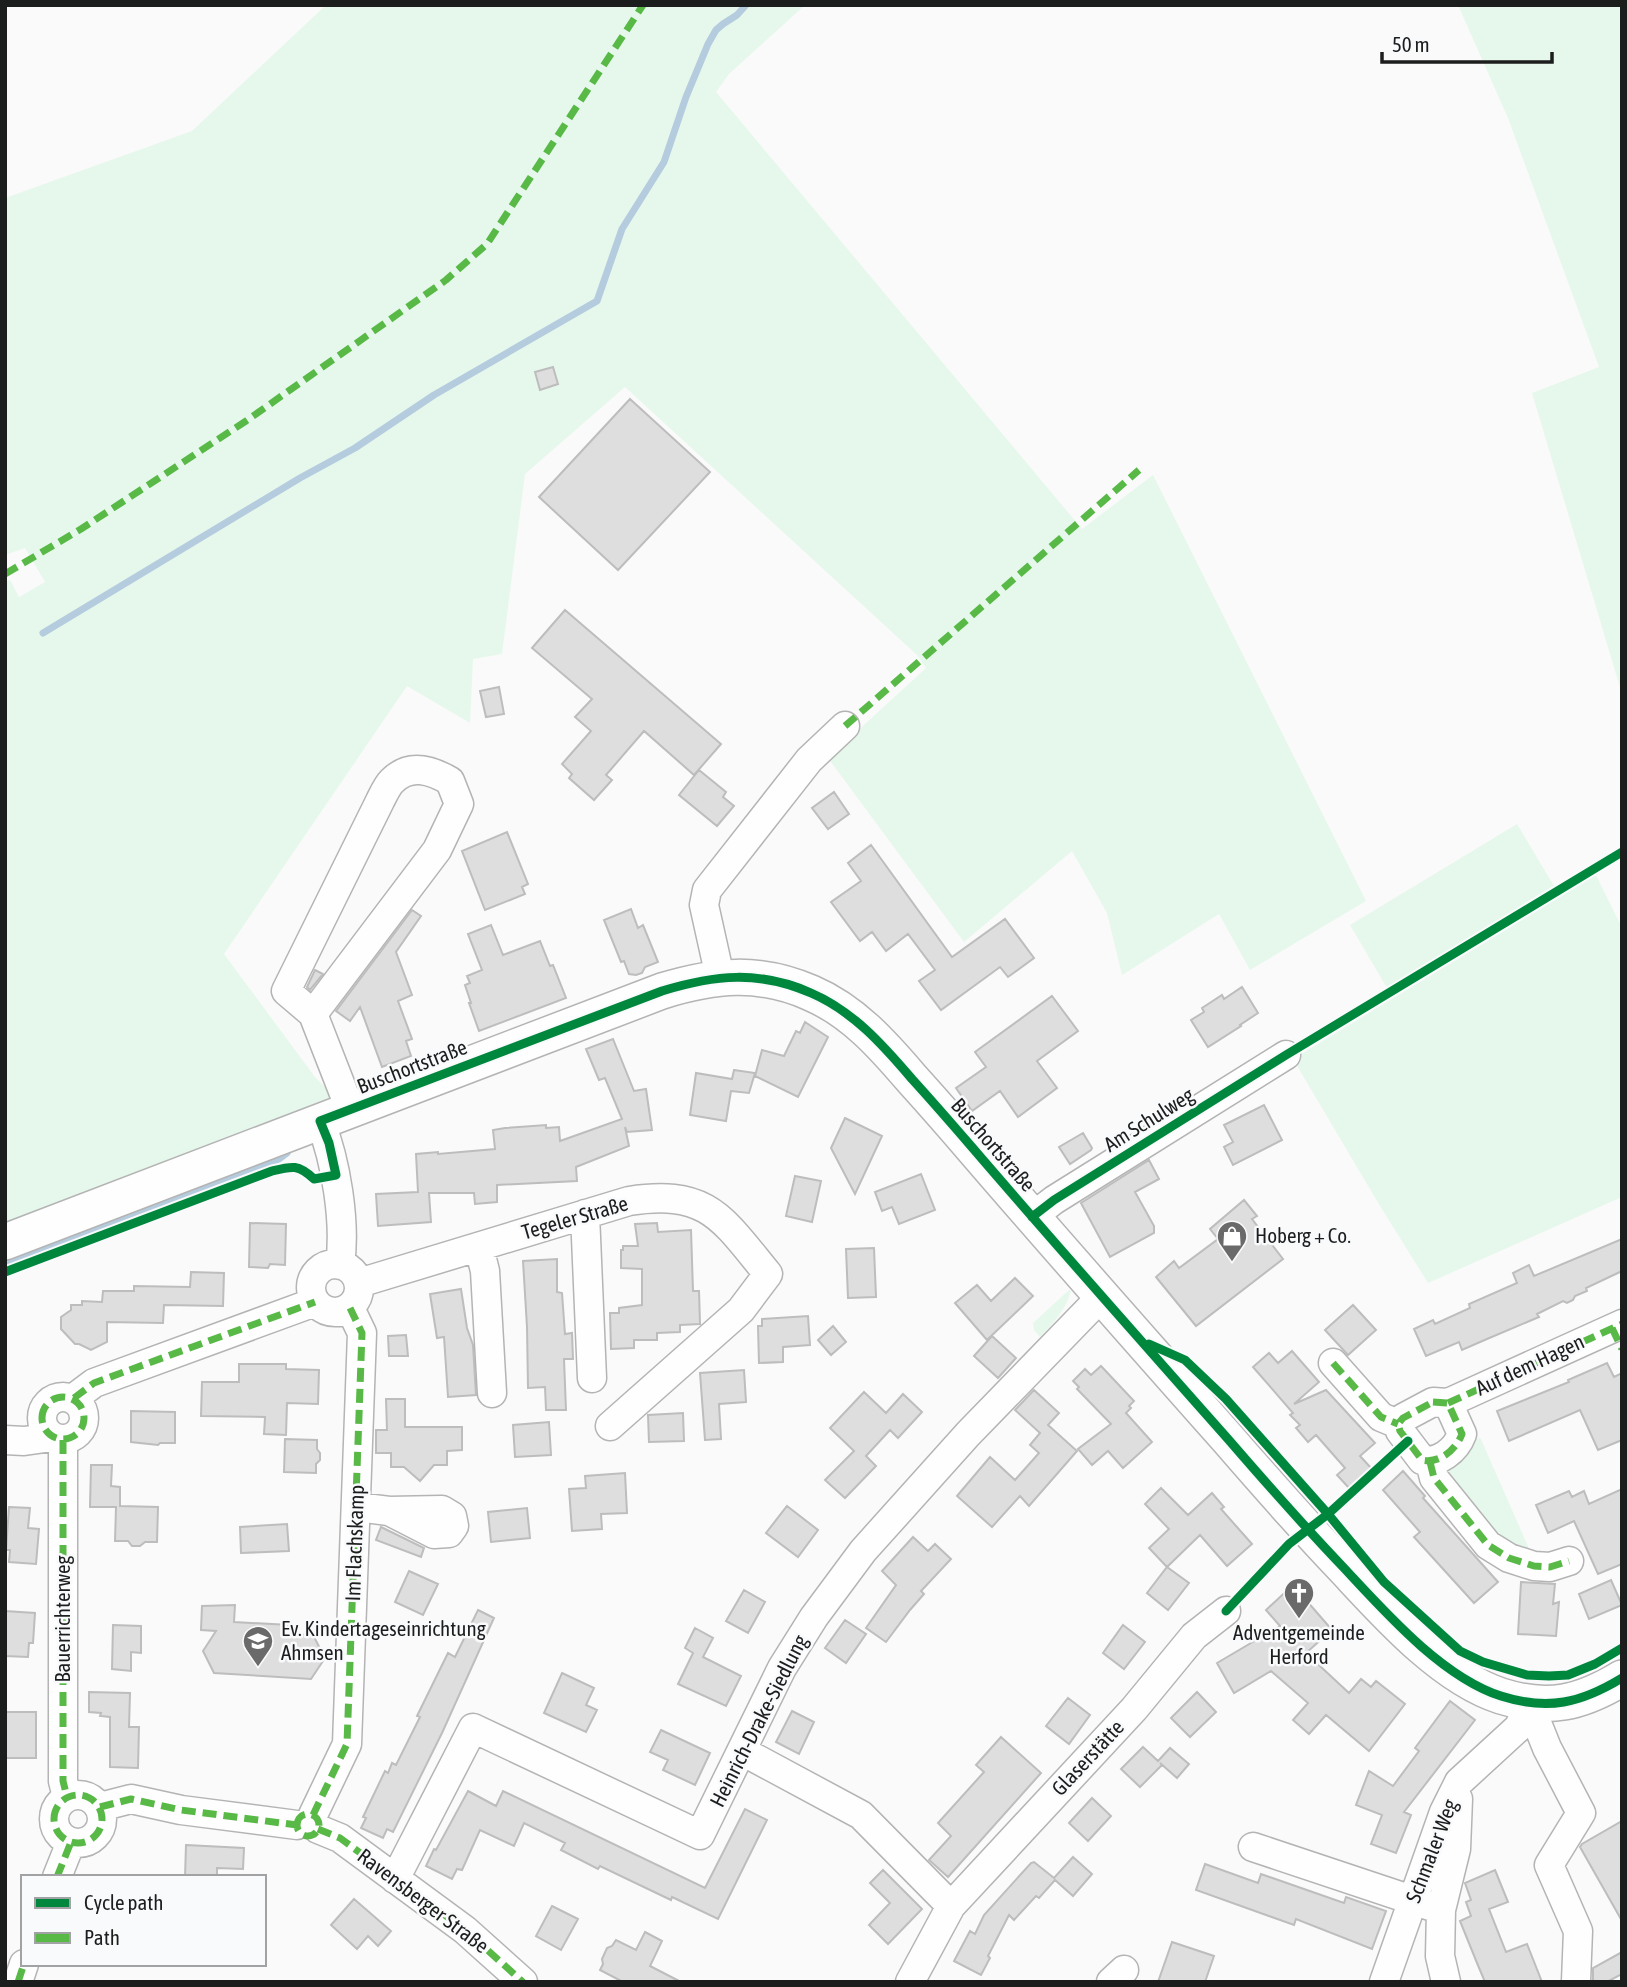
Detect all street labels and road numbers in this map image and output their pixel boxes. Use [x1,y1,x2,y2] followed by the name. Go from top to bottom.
[353,1034,470,1098] street label: Buschortstraße
[1099,1082,1198,1156] street label: Am Schulweg
[947,1093,1041,1196] street label: Buschortstraße
[519,1190,631,1244] street label: Tegeler Straße
[1472,1329,1588,1400] street label: Auf dem Hagen
[340,1484,368,1602] street label: Im Flachskamp
[50,1555,74,1683] street label: Bauerrichterweg
[704,1631,812,1811] street label: Heinrich-Drake-Siedlung
[1046,1715,1128,1800] street label: Glaserstätte
[1400,1796,1462,1906] street label: Schmaler Weg
[353,1843,494,1957] street label: Ravensberger Straße

